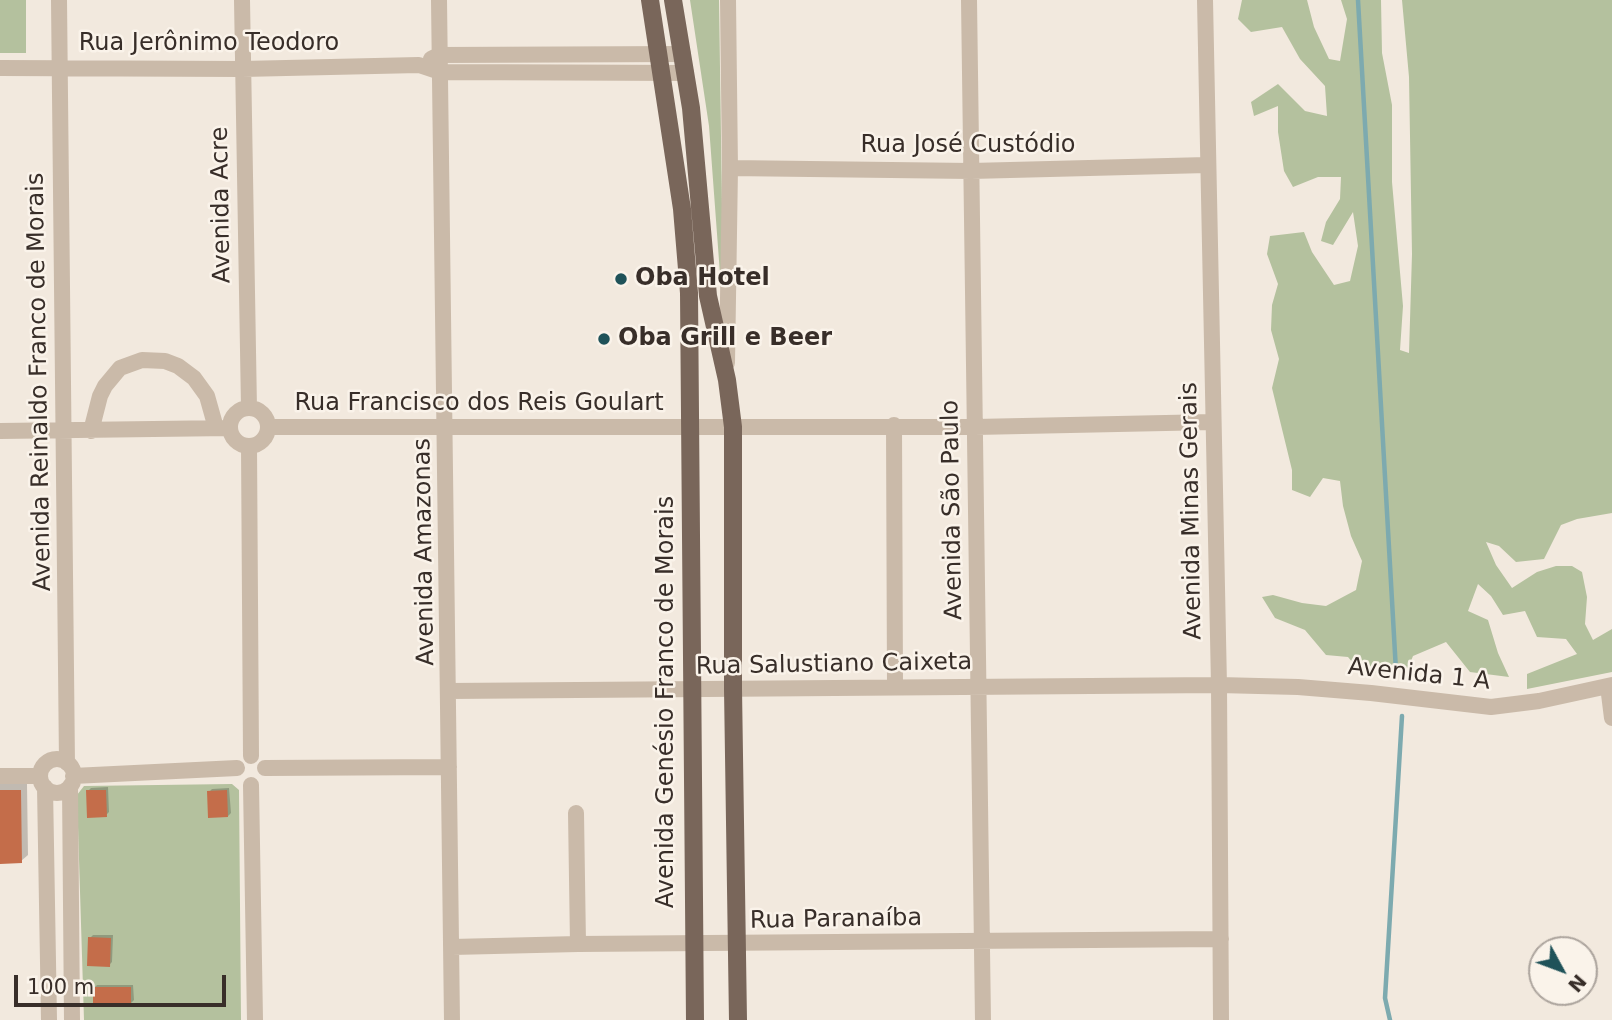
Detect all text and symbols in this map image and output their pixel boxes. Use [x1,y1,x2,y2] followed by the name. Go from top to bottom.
[79,30,339,58] street label: Rua Jerônimo Teodoro
[206,126,238,284] street label: Avenida Acre
[861,132,1075,160] street label: Rua José Custódio
[22,172,58,592] street label: Avenida Reinaldo Franco de Morais
[635,265,770,293] place label: Oba Hotel
[613,271,629,287] marker: Oba Hotel
[618,325,832,353] place label: Oba Grill e Beer
[596,331,612,347] marker: Oba Grill e Beer
[1175,382,1209,640] street label: Avenida Minas Gerais
[294,390,664,418] street label: Rua Francisco dos Reis Goulart
[937,400,969,620] street label: Avenida São Paulo
[409,438,441,666] street label: Avenida Amazonas
[653,496,681,908] street label: Avenida Genésio Franco de Morais
[696,648,972,682] street label: Rua Salustiano Caixeta
[1347,653,1491,697] street label: Avenida 1 A
[750,904,922,936] street label: Rua Paranaíba
[1528,936,1598,1006] north arrow
[18,960,229,1004] scale bar
[1564,970,1591,997] text: N
[27,975,94,999] text: 100 m

